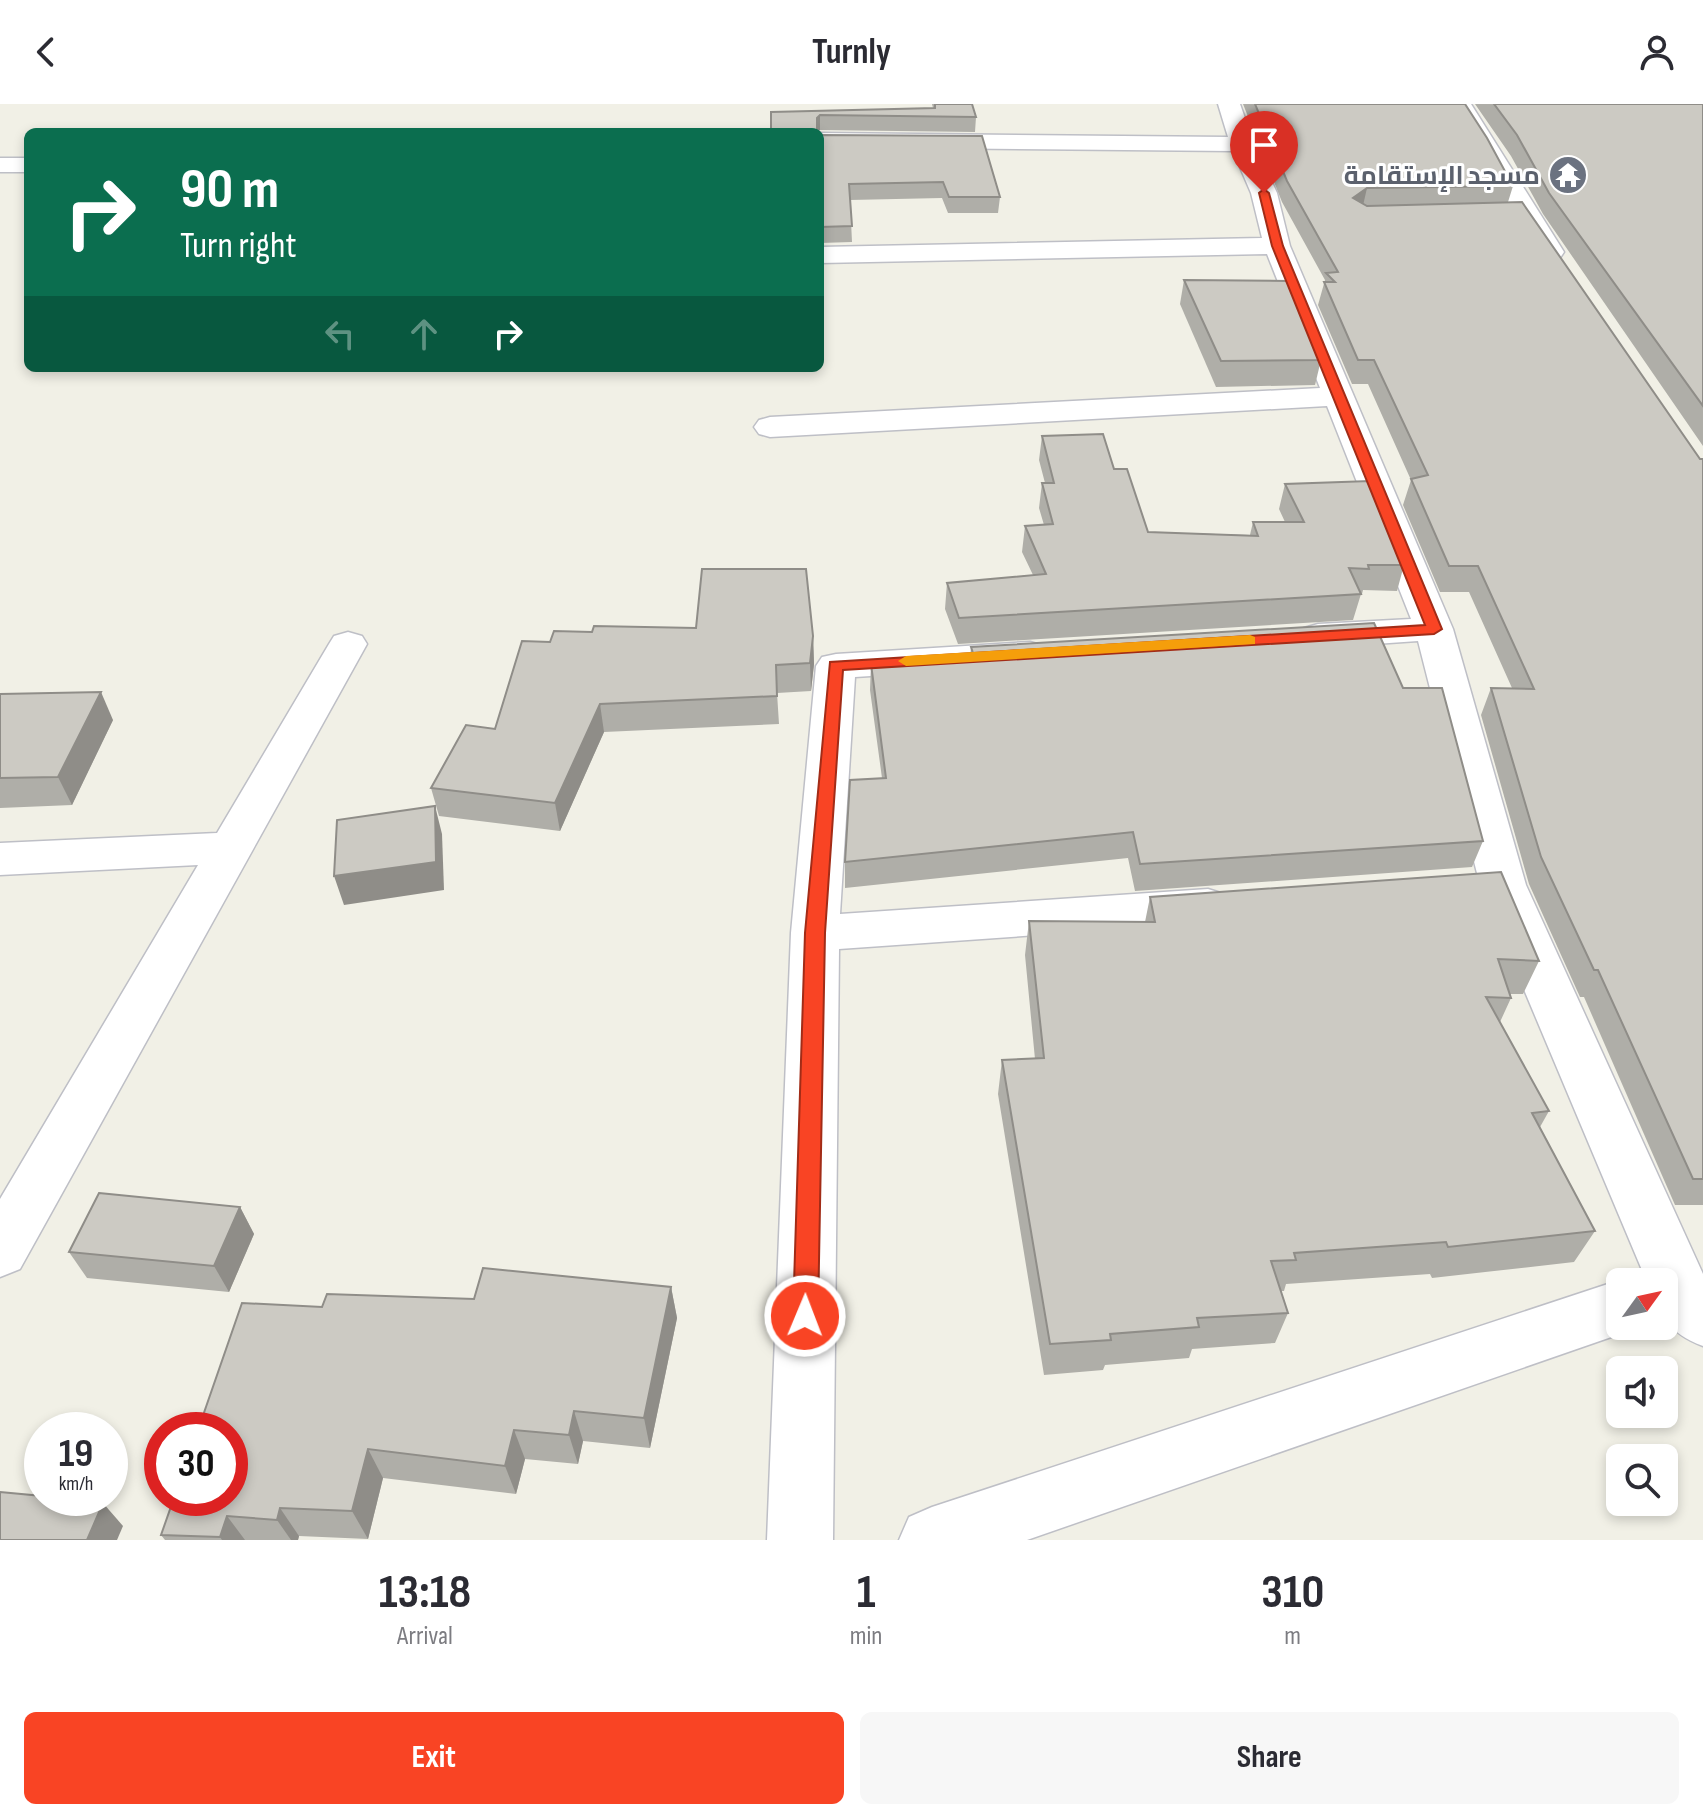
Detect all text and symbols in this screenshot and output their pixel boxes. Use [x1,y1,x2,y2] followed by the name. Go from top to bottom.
[24,30,68,74] icon: back
[1635,30,1679,74] icon: person
[812,31,891,74] text: Turnly
[1230,111,1298,193] pin
[1242,123,1286,167] icon: arrive
[1547,154,1589,196] temple icon: مسجد الإستقامة
[180,157,279,224] text: 90 m
[48,160,152,264] icon: right
[1344,161,1540,192] place label: مسجد الإستقامة
[180,225,297,268] text: Turn right
[318,312,362,356] icon: left
[402,312,446,356] icon: ahead
[486,312,530,356] icon: right
[1606,1268,1678,1340] north arrow
[1606,1268,1678,1516] map controls
[763,1274,847,1358] position arrow
[1606,1356,1678,1428] button: sound
[144,1412,248,1516] speed limit sign: 30
[59,1430,93,1478] text: 19
[1606,1444,1678,1516] button: search
[59,1472,93,1496] text: km/h
[379,1564,471,1621] text: 13:18
[857,1564,876,1621] text: 1
[1261,1564,1324,1621] text: 310
[397,1621,453,1652] text: Arrival
[850,1621,882,1652] text: min
[1284,1621,1301,1652] text: m
[24,1712,844,1804] button: Exit
[860,1712,1679,1804] button: Share

